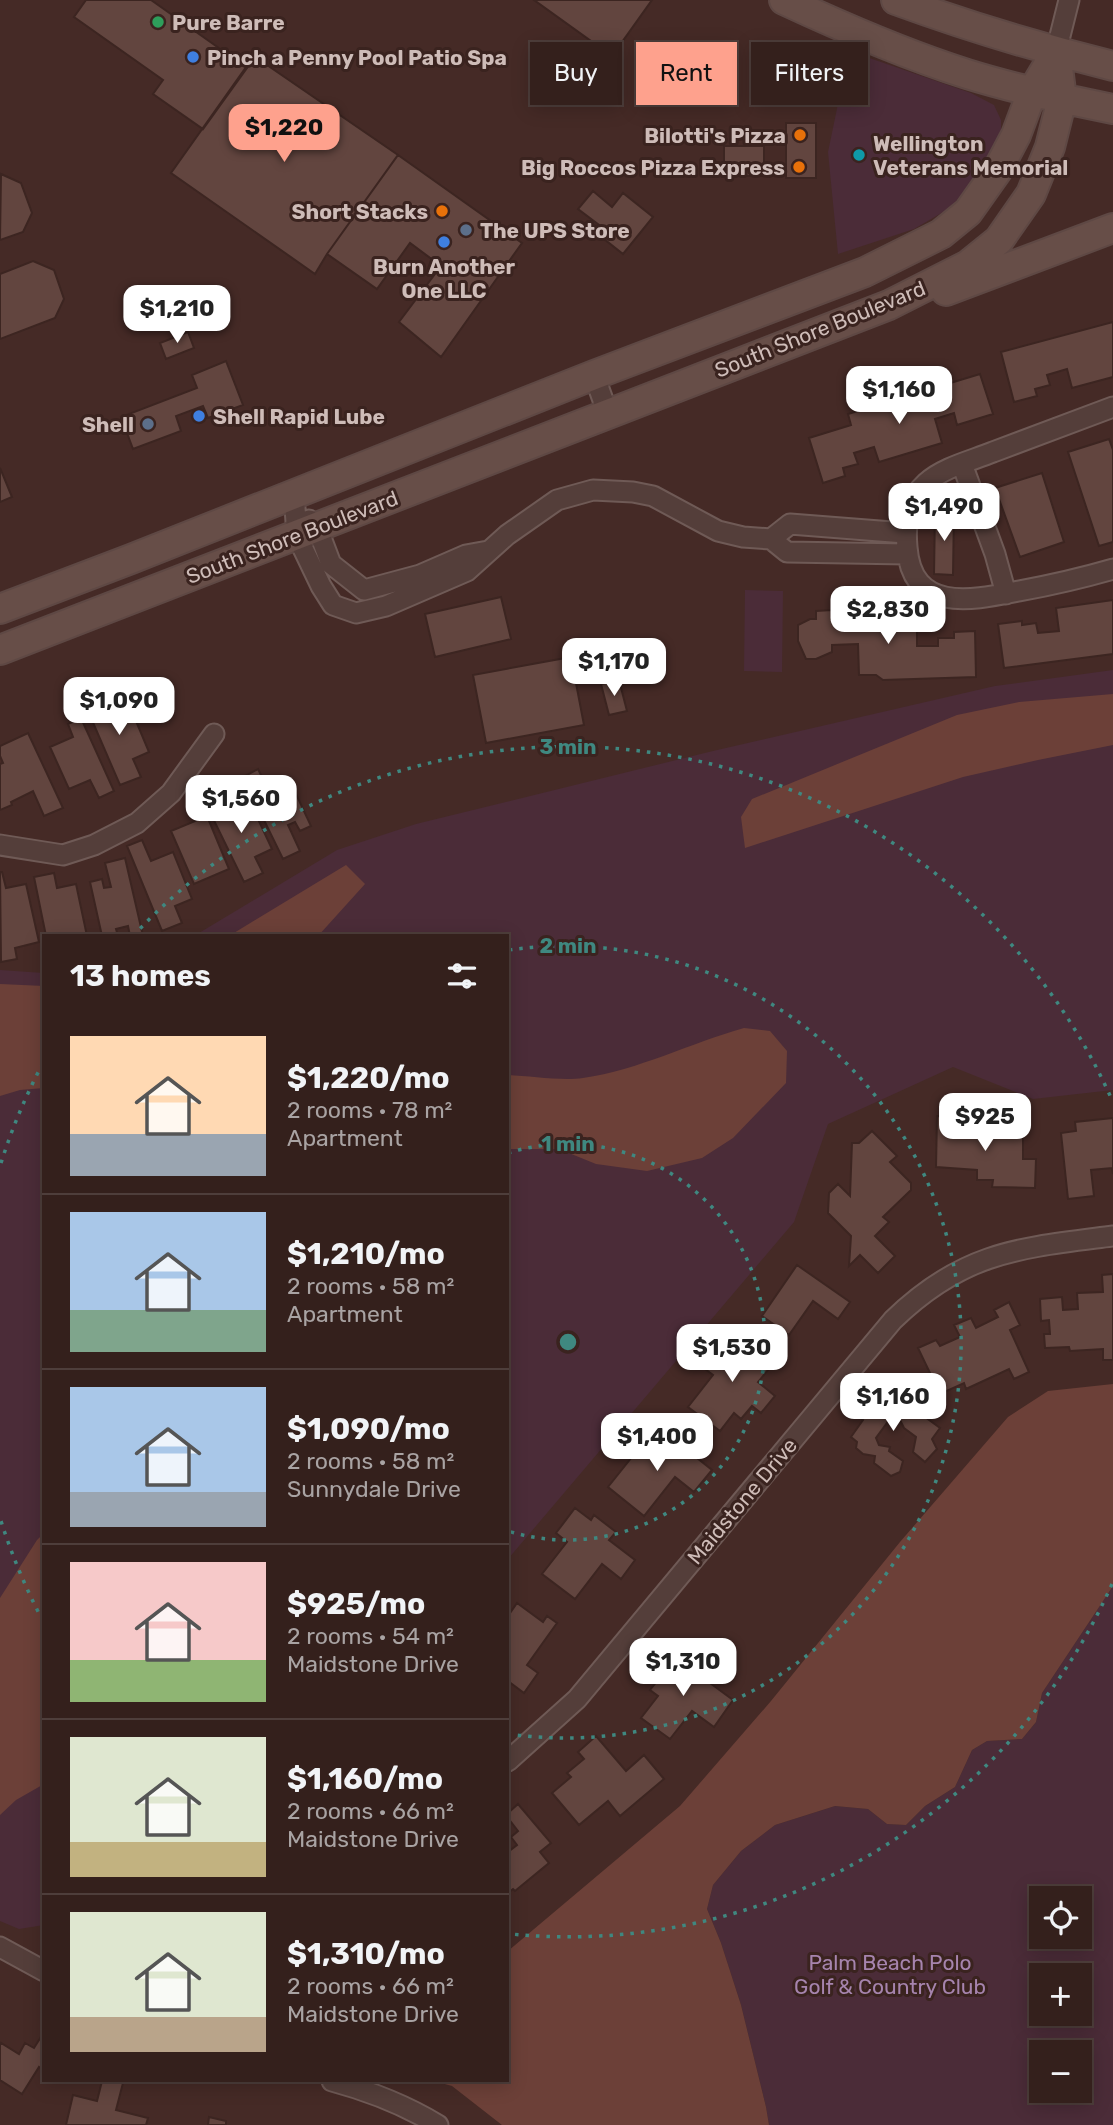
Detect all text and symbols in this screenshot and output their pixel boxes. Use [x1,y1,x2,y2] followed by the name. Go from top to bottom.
[172,10,285,35] place label: Pure Barre
[150,14,166,30] marker: Pure Barre
[530,42,622,105] chip: Buy
[636,42,737,105] chip: Rent
[751,42,868,105] chip: Filters
[207,45,507,70] place label: Pinch a Penny Pool Patio Spa
[185,49,201,65] marker: Pinch a Penny Pool Patio Spa
[227,104,341,164] pin: $1,220
[245,113,323,141] text: $1,220
[644,123,786,148] place label: Bilotti's Pizza
[792,127,808,143] marker: Bilotti's Pizza
[873,131,1068,180] place label: Wellington Veterans Memorial
[851,147,867,163] marker: Wellington Veterans Memorial
[521,155,785,180] place label: Big Roccos Pizza Express
[791,159,807,175] marker: Big Roccos Pizza Express
[292,199,428,224] place label: Short Stacks
[434,203,450,219] marker: Short Stacks
[480,218,630,243] place label: The UPS Store
[458,222,474,238] marker: The UPS Store
[436,234,452,250] marker: Burn Another One LLC
[373,254,515,303] place label: Burn Another One LLC
[711,275,929,383] street label: South Shore Boulevard
[120,286,234,345] pin: $1,210
[139,294,215,322] text: $1,210
[842,366,956,426] pin: $1,160
[862,375,936,403] text: $1,160
[213,404,385,429] place label: Shell Rapid Lube
[191,408,207,424] marker: Shell Rapid Lube
[82,412,134,437] place label: Shell
[140,416,156,432] marker: Shell
[887,484,1001,543] pin: $1,490
[183,485,401,589] street label: South Shore Boulevard
[904,492,984,520] text: $1,490
[831,586,945,646] pin: $2,830
[847,595,929,623] text: $2,830
[557,638,671,698] pin: $1,170
[578,647,650,675] text: $1,170
[62,678,176,737] pin: $1,090
[79,686,159,714] text: $1,090
[539,734,597,759] text: 3 min
[184,776,298,835] pin: $1,560
[202,784,280,812] text: $1,560
[540,933,596,958] text: 2 min
[443,957,481,995] icon: filters
[70,958,211,994] text: 13 homes
[287,1060,450,1096] text: $1,220/mo
[126,1064,210,1148] icon: home
[944,1094,1026,1153] pin: $925
[287,1096,452,1124] text: 2 rooms · 78 m²
[955,1102,1015,1130] text: $925
[287,1124,403,1152] text: Apartment
[541,1131,595,1156] text: 1 min
[287,1236,445,1272] text: $1,210/mo
[126,1240,210,1324] icon: home
[287,1272,454,1300] text: 2 rooms · 58 m²
[287,1300,403,1328] text: Apartment
[675,1324,789,1384] pin: $1,530
[556,1330,580,1354] centre of rings
[693,1333,771,1361] text: $1,530
[836,1374,950,1433] pin: $1,160
[856,1382,930,1410] text: $1,160
[287,1411,450,1447] text: $1,090/mo
[600,1414,714,1473] pin: $1,400
[126,1415,210,1499] icon: home
[617,1422,697,1450] text: $1,400
[682,1433,802,1569] street label: Maidstone Drive
[287,1447,454,1475] text: 2 rooms · 58 m²
[287,1475,461,1503] text: Sunnydale Drive
[287,1586,425,1622] text: $925/mo
[126,1590,210,1674] icon: home
[287,1622,454,1650] text: 2 rooms · 54 m²
[626,1638,740,1698] pin: $1,310
[645,1647,721,1675] text: $1,310
[287,1650,459,1678] text: Maidstone Drive
[287,1761,443,1797] text: $1,160/mo
[126,1765,210,1849] icon: home
[287,1797,454,1825] text: 2 rooms · 66 m²
[287,1825,459,1853] text: Maidstone Drive
[1029,1886,1092,2103] map controls
[1029,1886,1092,1949] button: locate
[287,1936,445,1972] text: $1,310/mo
[126,1940,210,2024] icon: home
[794,1950,986,1999] park label: Palm Beach Polo Golf & Country Club
[1029,1963,1092,2026] button: +
[287,1972,454,2000] text: 2 rooms · 66 m²
[287,2000,459,2028] text: Maidstone Drive
[1029,2040,1092,2103] button: −

